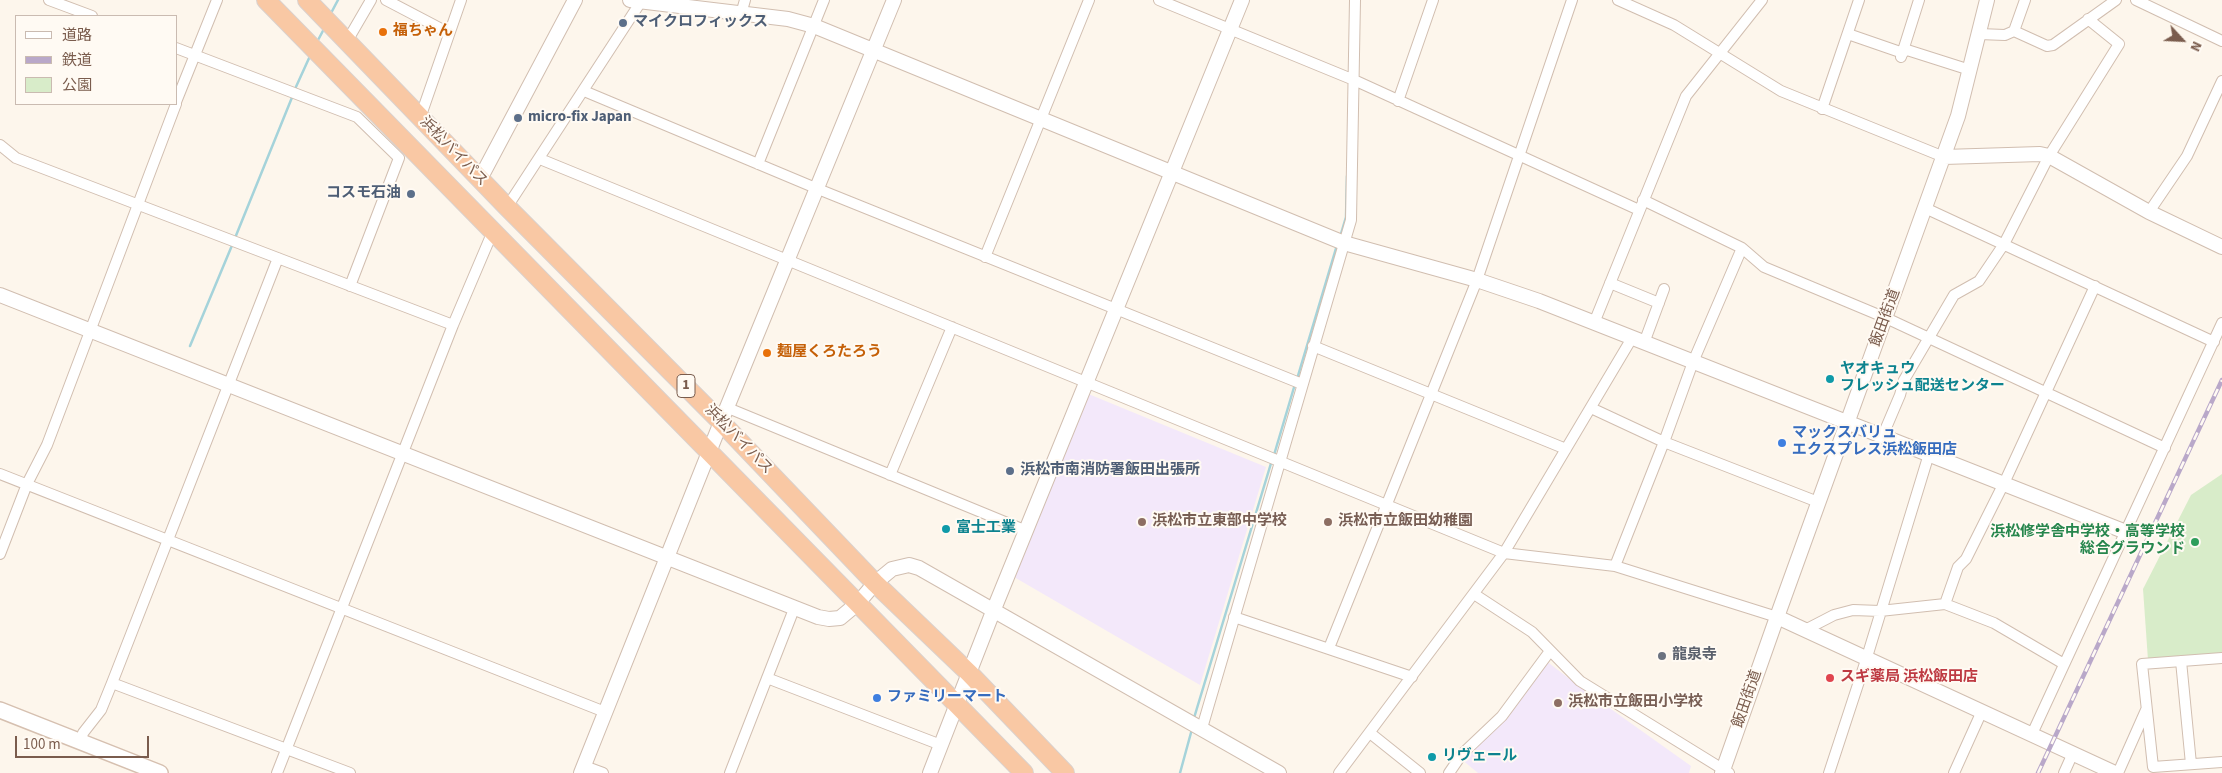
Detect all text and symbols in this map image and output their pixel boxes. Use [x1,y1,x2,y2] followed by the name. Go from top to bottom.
[633,14,768,32] place label: マイクロフィックス
[15,15,178,105] legend
[2157,15,2207,65] north arrow
[617,17,629,29] marker: マイクロフィックス
[393,23,453,41] place label: 福ちゃん
[62,25,92,46] text: 道路
[377,26,389,38] marker: 福ちゃん
[2185,38,2207,55] text: N
[62,50,92,71] text: 鉄道
[62,75,92,96] text: 公園
[528,109,632,127] place label: micro-fix Japan
[512,112,524,124] marker: micro-fix Japan
[415,113,491,191] street label: 浜松バイパス
[326,185,401,203] place label: コスモ石油
[405,188,417,200] marker: コスモ石油
[1867,287,1905,349] street label: 飯田街道
[777,344,882,362] place label: 麺屋くろたろう
[761,347,773,359] marker: 麺屋くろたろう
[1840,361,2005,396] place label: ヤオキュウ フレッシュ配送センター
[1824,373,1836,385] marker: ヤオキュウ フレッシュ配送センター
[677,374,695,398] road number: 1
[700,401,776,479] street label: 浜松バイパス
[1792,425,1957,460] place label: マックスバリュ エクスプレス浜松飯田店
[1776,437,1788,449] marker: マックスバリュ エクスプレス浜松飯田店
[1020,462,1200,480] place label: 浜松市南消防署飯田出張所
[1004,465,1016,477] marker: 浜松市南消防署飯田出張所
[1152,513,1287,531] place label: 浜松市立東部中学校
[1338,513,1473,531] place label: 浜松市立飯田幼稚園
[1136,516,1148,528] marker: 浜松市立東部中学校
[1322,516,1334,528] marker: 浜松市立飯田幼稚園
[956,520,1016,538] place label: 富士工業
[940,523,952,535] marker: 富士工業
[1990,524,2185,559] place label: 浜松修学舎中学校・高等学校 総合グラウンド
[2189,536,2201,548] marker: 浜松修学舎中学校・高等学校 総合グラウンド
[1672,647,1717,665] place label: 龍泉寺
[1656,650,1668,662] marker: 龍泉寺
[1730,668,1766,730] street label: 飯田街道
[1840,669,1978,687] place label: スギ薬局 浜松飯田店
[1824,672,1836,684] marker: スギ薬局 浜松飯田店
[887,689,1007,707] place label: ファミリーマート
[871,692,883,704] marker: ファミリーマート
[1568,694,1703,712] place label: 浜松市立飯田小学校
[1552,697,1564,709] marker: 浜松市立飯田小学校
[18,726,151,758] scale bar
[23,734,61,755] text: 100 m
[1442,748,1517,766] place label: リヴェール
[1426,751,1438,763] marker: リヴェール

